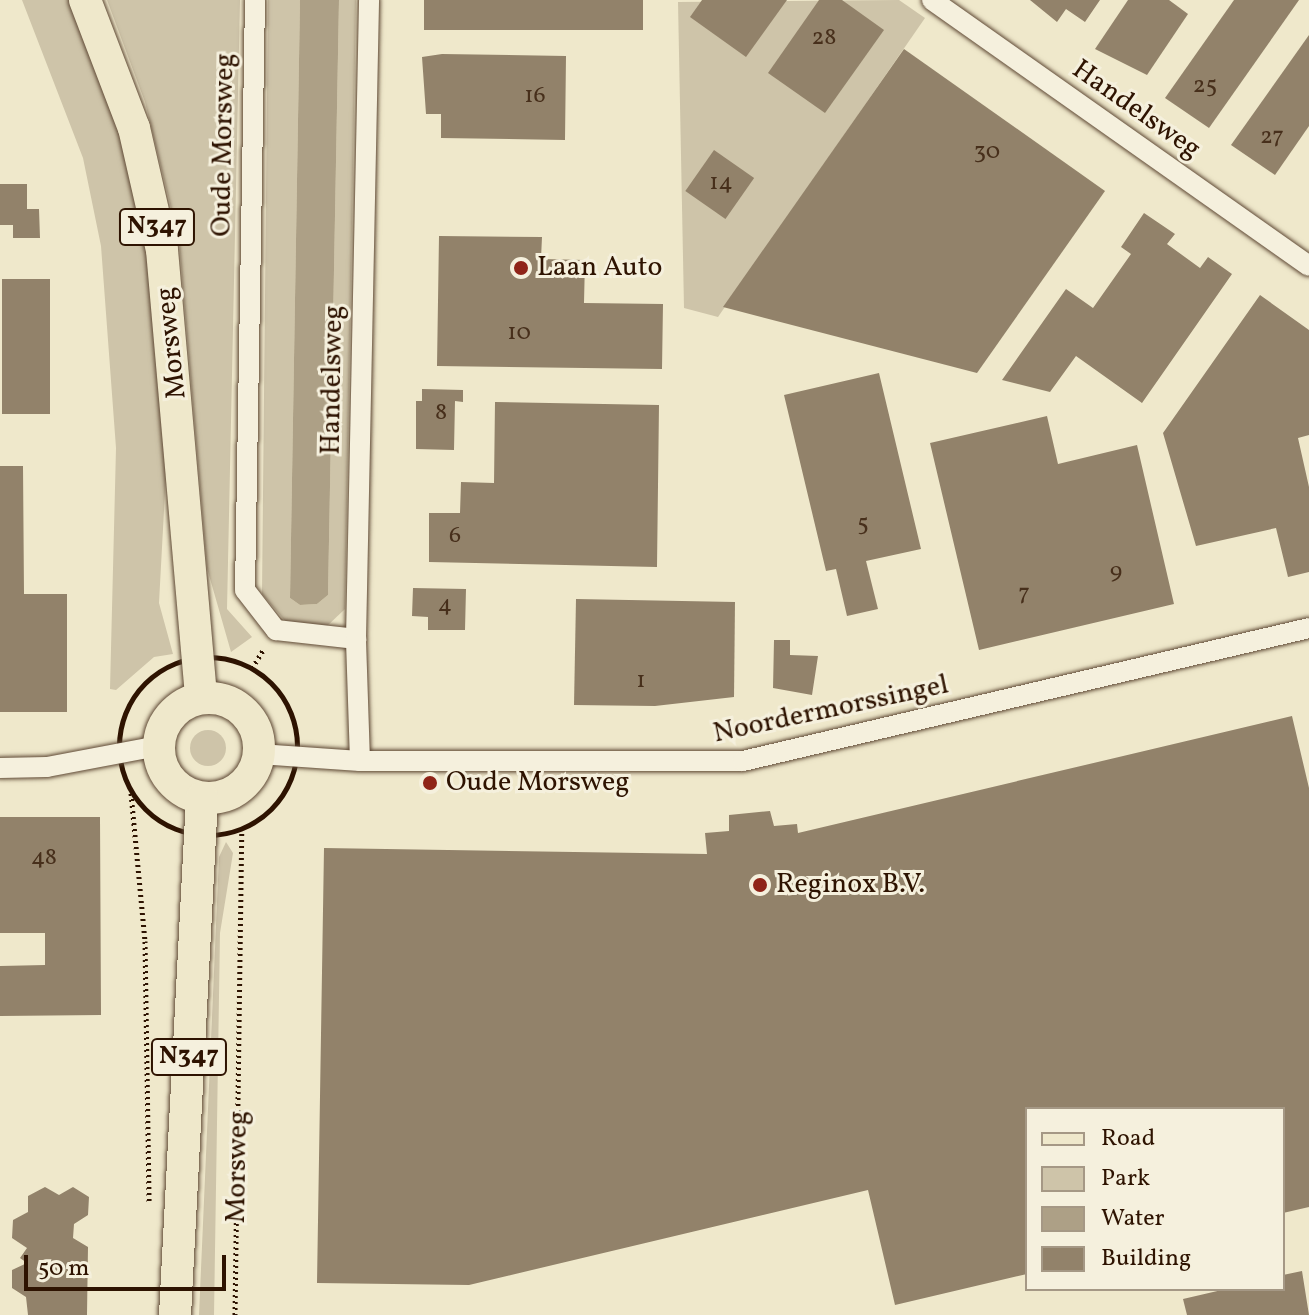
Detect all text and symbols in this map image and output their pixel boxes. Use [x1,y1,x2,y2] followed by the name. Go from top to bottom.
[811,25,837,53] house number: 28
[206,53,242,237] street label: Oude Morsweg
[1065,53,1207,167] street label: Handelsweg
[1193,73,1217,101] house number: 25
[524,83,546,111] house number: 16
[1260,124,1284,152] house number: 27
[974,139,1000,167] house number: 30
[709,170,733,198] house number: 14
[117,205,197,249] road number: N347
[537,251,662,285] place label: Laan Auto
[512,259,530,277] marker: Laan Auto
[149,285,195,401] street label: Morsweg
[315,305,351,455] street label: Handelsweg
[507,320,531,348] house number: 10
[435,400,447,428] house number: 8
[857,511,869,539] house number: 5
[449,523,461,551] house number: 6
[1110,559,1122,587] house number: 9
[1018,581,1030,609] house number: 7
[438,592,452,620] house number: 4
[636,668,646,696] house number: 1
[710,669,952,751] street label: Noordermorssingel
[446,766,629,800] place label: Oude Morsweg
[421,774,439,792] marker: Oude Morsweg
[31,845,57,873] house number: 48
[776,868,925,902] place label: Reginox B.V.
[751,876,769,894] marker: Reginox B.V.
[149,1035,229,1079] road number: N347
[1025,1107,1285,1291] legend
[220,1110,256,1224] street label: Morsweg
[1101,1122,1155,1156] text: Road
[1101,1162,1150,1196] text: Park
[1101,1202,1165,1236] text: Water
[28,1239,230,1289] scale bar
[1101,1242,1191,1276] text: Building
[38,1252,90,1286] text: 50 m

